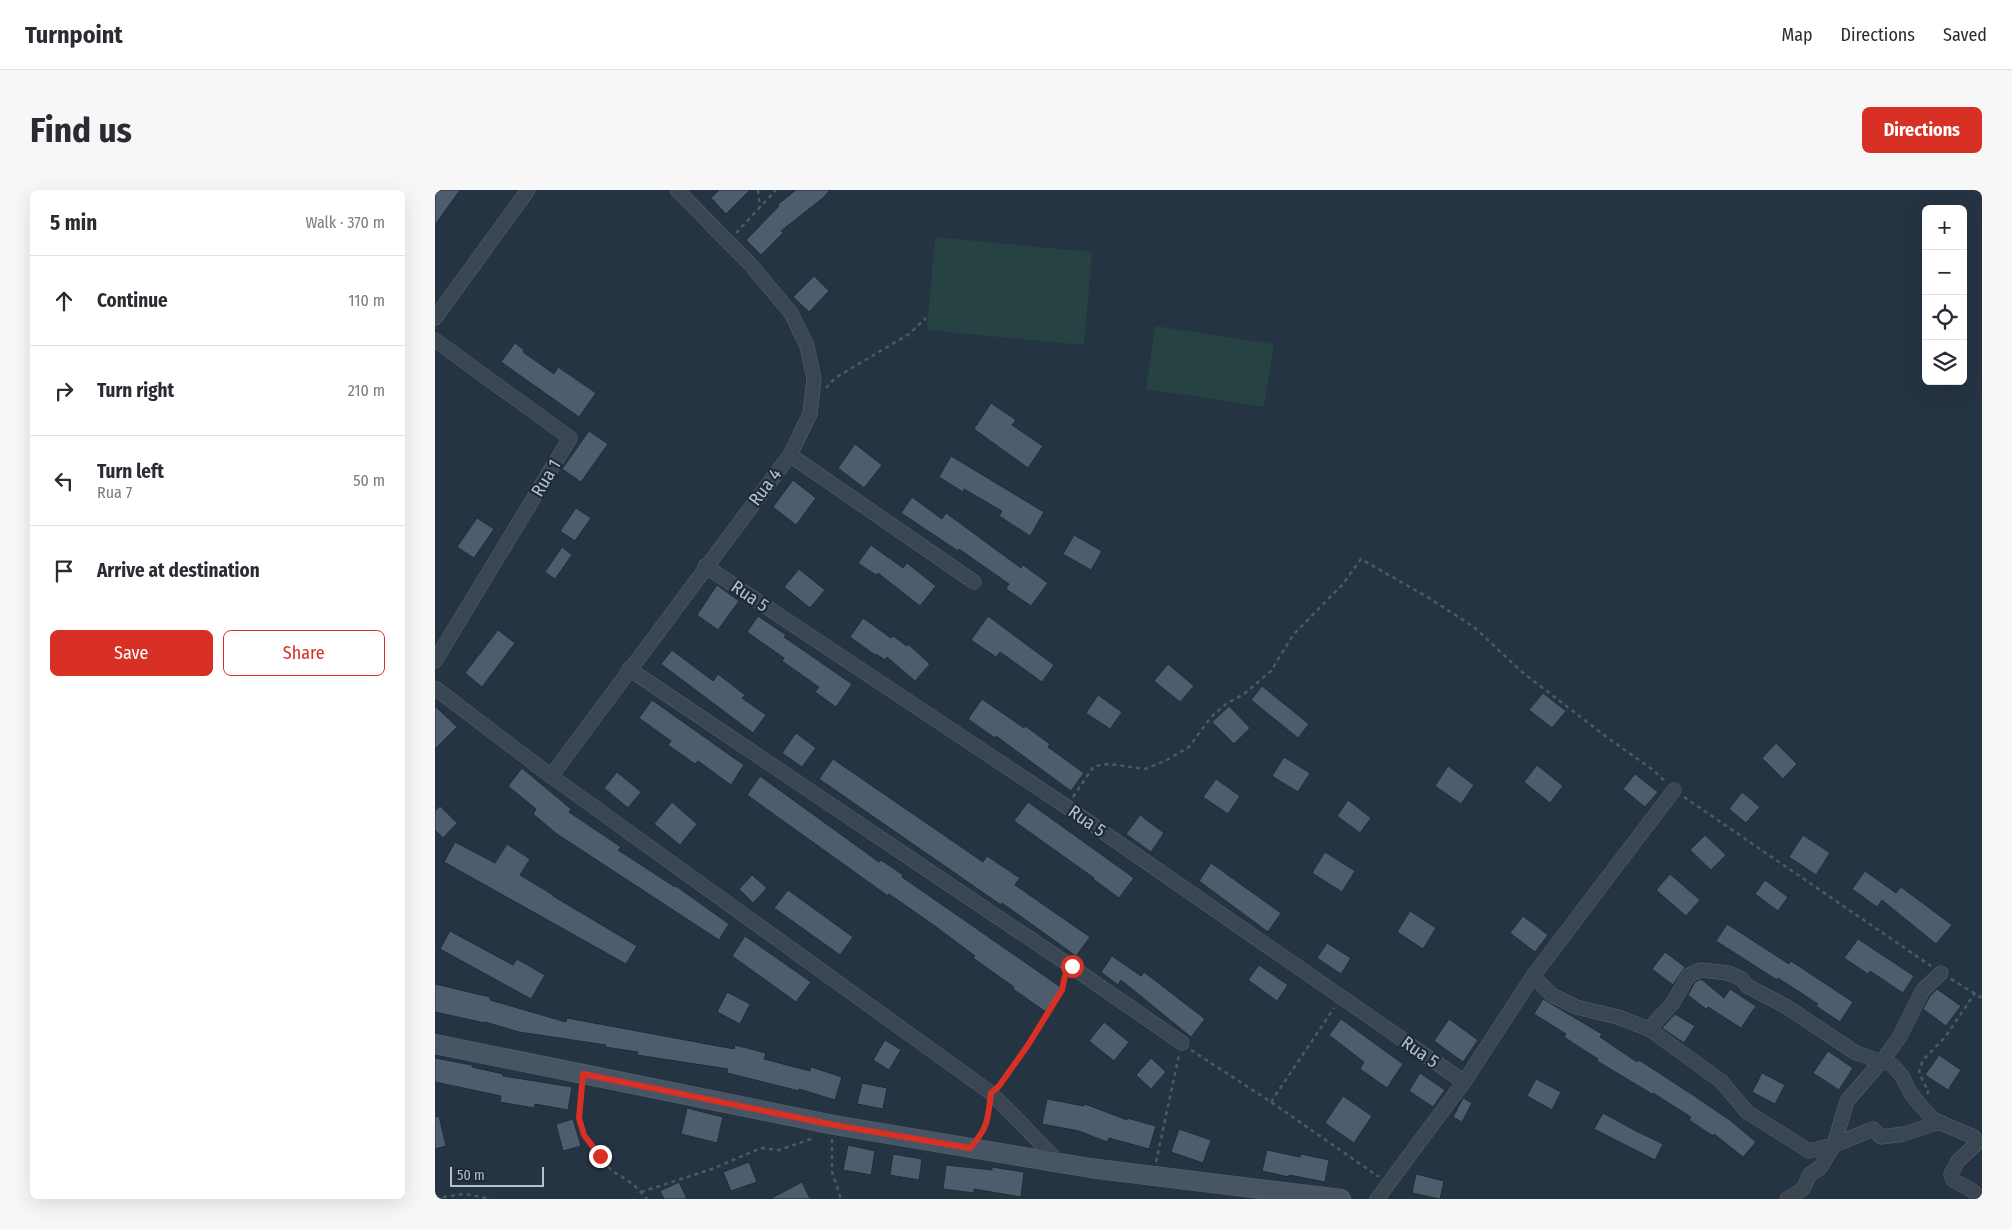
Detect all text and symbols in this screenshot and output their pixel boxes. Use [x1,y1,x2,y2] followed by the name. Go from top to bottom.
[25,21,123,49] text: Turnpoint
[1781,24,1813,46] text: Map
[1841,24,1915,46] text: Directions
[1943,24,1987,46] text: Saved
[1862,107,1982,153] button: Directions
[30,109,132,151] text: Find us
[1922,205,1967,385] map controls
[1922,205,1967,250] button: +
[50,210,97,236] text: 5 min
[305,213,385,232] text: Walk · 370 m
[1922,250,1967,295] button: −
[50,287,78,315] icon: ahead
[97,289,168,312] text: Continue
[348,291,385,310] text: 110 m
[1922,295,1967,340] button: locate
[1922,340,1967,385] button: layers
[50,377,78,405] icon: right
[97,379,174,402] text: Turn right
[348,381,385,400] text: 210 m
[526,455,566,501] street label: Rua 1
[97,460,164,483] text: Turn left
[744,464,786,510] street label: Rua 4
[50,467,78,495] icon: left
[353,471,385,490] text: 50 m
[97,483,132,502] text: Rua 7
[50,557,78,585] icon: arrive
[97,559,260,582] text: Arrive at destination
[727,576,773,616] street label: Rua 5
[50,630,213,676] button: Save
[223,630,385,676] button: Share
[1064,800,1110,842] street label: Rua 5
[1061,955,1084,978] route start
[1397,1031,1443,1073] street label: Rua 5
[589,1145,612,1168] route end
[450,1164,544,1187] scale bar
[457,1167,485,1184] text: 50 m

